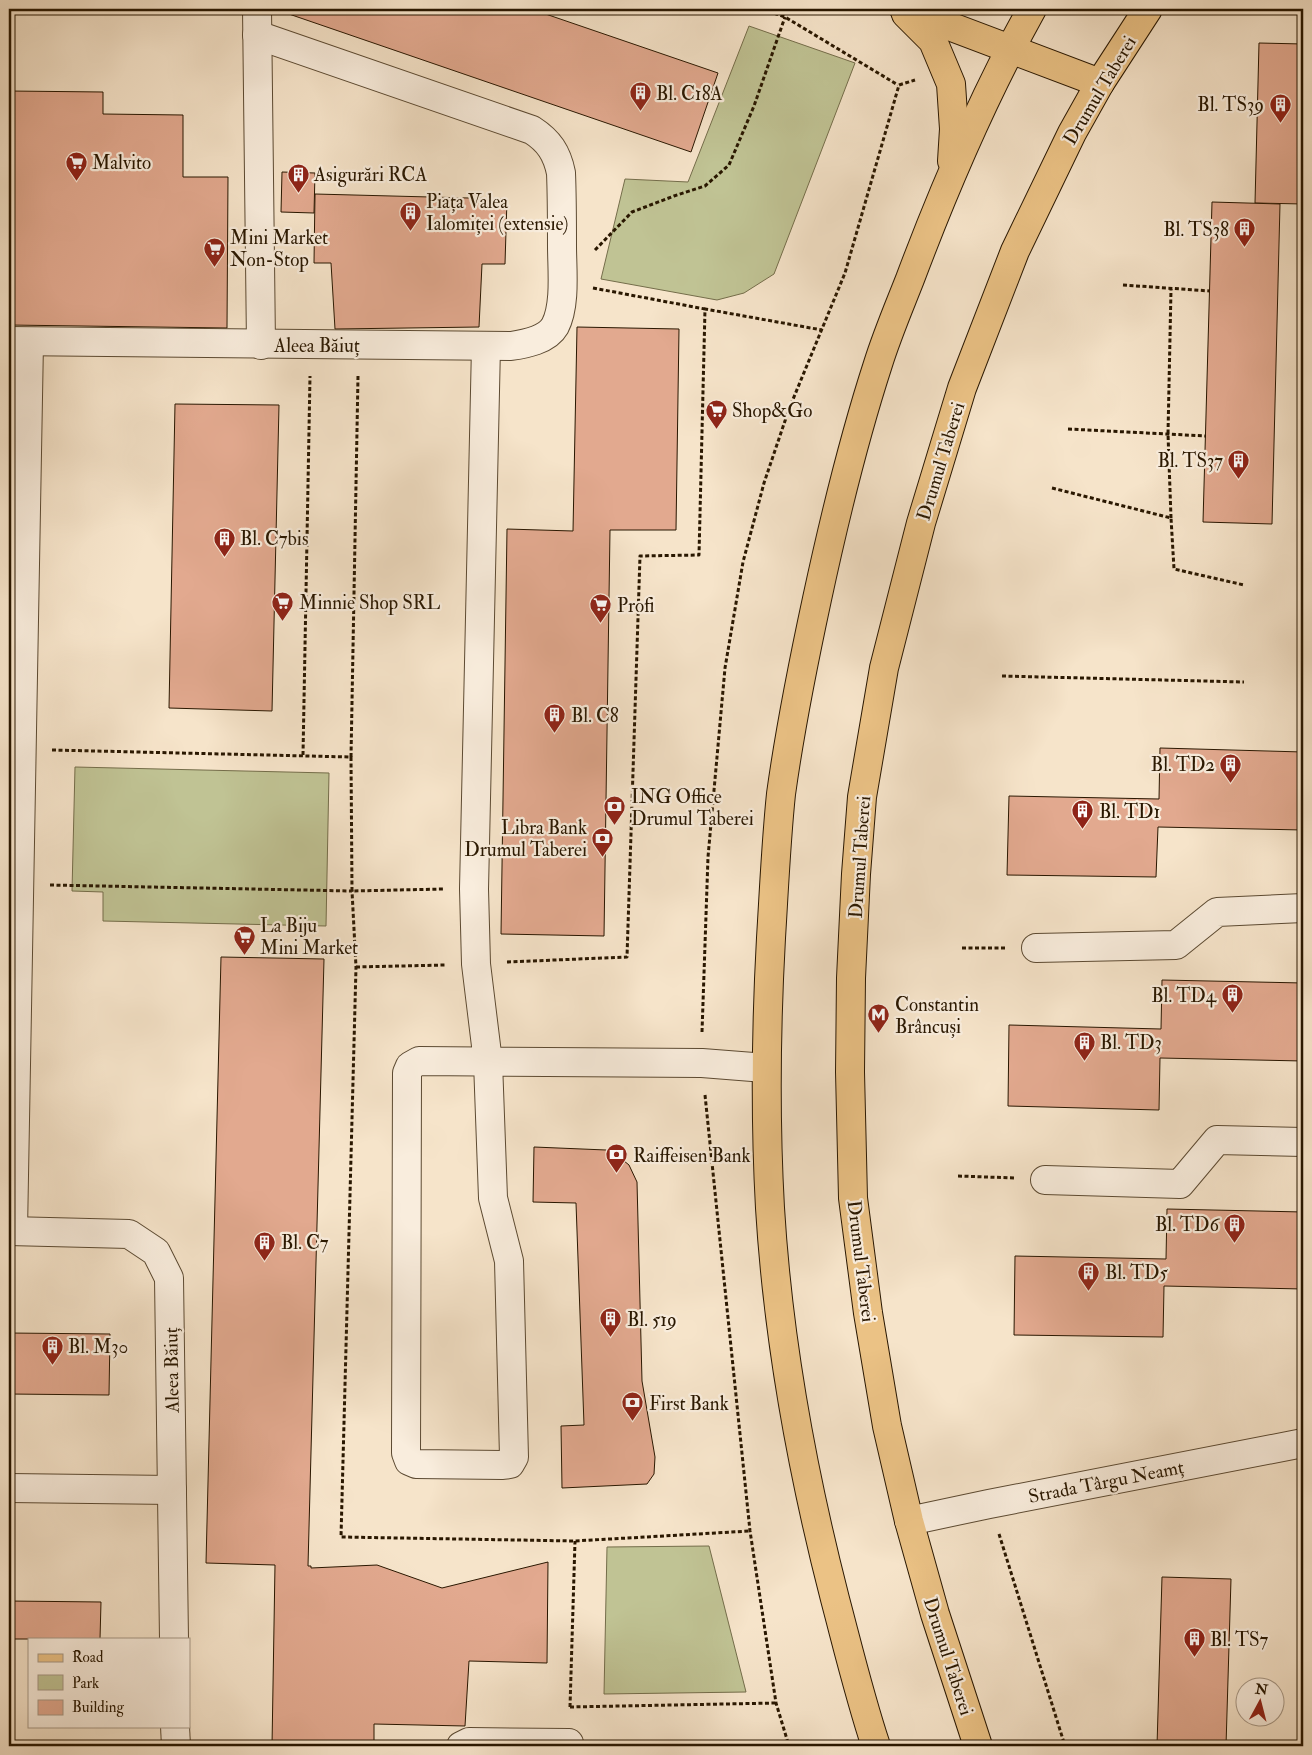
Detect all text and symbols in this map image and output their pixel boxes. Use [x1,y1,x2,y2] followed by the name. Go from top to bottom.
[1058,32,1142,149] street label: Drumul Taberei
[628,81,652,112] building icon: Bl. C18A
[656,82,723,106] place label: Bl. C18A
[1268,92,1292,123] building icon: Bl. TS39
[1197,93,1264,117] place label: Bl. TS39
[64,150,88,181] supermarket icon: Malvito
[92,151,151,175] place label: Malvito
[286,162,310,193] building icon: Asigurări RCA
[313,163,427,187] place label: Asigurări RCA
[426,190,568,236] place label: Piața Valea Ialomiței (extensie)
[398,200,422,231] building icon: Piața Valea Ialomiței (extensie)
[1233,217,1257,248] building icon: Bl. TS38
[1163,218,1229,242] place label: Bl. TS38
[230,226,328,273] place label: Mini Market Non-Stop
[202,236,226,267] supermarket icon: Mini Market Non-Stop
[273,334,360,358] street label: Aleea Băiuț
[704,398,728,429] supermarket icon: Shop&Go
[732,399,812,424] place label: Shop&Go
[912,399,970,523] street label: Drumul Taberei
[1227,448,1251,479] building icon: Bl. TS37
[1157,449,1223,473] place label: Bl. TS37
[212,526,236,557] building icon: Bl. C7bis
[240,527,308,551] place label: Bl. C7bis
[271,590,295,621] supermarket icon: Minnie Shop SRL
[299,591,440,616] place label: Minnie Shop SRL
[589,593,613,624] supermarket icon: Profi
[617,594,655,618] place label: Profi
[543,703,567,734] building icon: Bl. C8
[571,704,619,728] place label: Bl. C8
[1219,752,1243,783] building icon: Bl. TD2
[1151,753,1215,777] place label: Bl. TD2
[631,785,754,831] place label: ING Office Drumul Taberei
[603,795,627,826] bank icon: ING Office Drumul Taberei
[844,795,876,919] street label: Drumul Taberei
[1071,799,1095,830] building icon: Bl. TD1
[1099,800,1160,824] place label: Bl. TD1
[464,816,587,862] place label: Libra Bank Drumul Taberei
[591,826,615,857] bank icon: Libra Bank Drumul Taberei
[260,914,358,960] place label: La Biju Mini Market
[232,924,256,955] supermarket icon: La Biju Mini Market
[1220,983,1244,1014] building icon: Bl. TD4
[1151,984,1217,1008] place label: Bl. TD4
[895,993,979,1039] place label: Constantin Brâncuși
[867,1003,891,1034] metro station icon: Constantin Brâncuși
[1072,1030,1096,1061] building icon: Bl. TD3
[1100,1031,1162,1055] place label: Bl. TD3
[605,1143,629,1174] bank icon: Raiffeisen Bank
[633,1144,751,1168] place label: Raiffeisen Bank
[842,1199,880,1324] street label: Drumul Taberei
[1223,1212,1247,1243] building icon: Bl. TD6
[1155,1213,1220,1237] place label: Bl. TD6
[253,1230,277,1261] building icon: Bl. C7
[281,1231,329,1255] place label: Bl. C7
[1077,1260,1101,1291] building icon: Bl. TD5
[1105,1261,1169,1285] place label: Bl. TD5
[599,1307,623,1338] building icon: Bl. 519
[627,1308,677,1332] place label: Bl. 519
[159,1327,185,1414] street label: Aleea Băiuț
[40,1334,64,1365] building icon: Bl. M30
[68,1335,128,1359] place label: Bl. M30
[621,1391,645,1422] bank icon: First Bank
[649,1392,729,1416] place label: First Bank
[1026,1455,1186,1509] street label: Strada Târgu Neamț
[918,1594,978,1718] street label: Drumul Taberei
[1182,1627,1206,1658] building icon: Bl. TS7
[1210,1628,1269,1652] place label: Bl. TS7
[28,1638,190,1728] legend
[72,1648,104,1667] text: Road
[72,1674,99,1693] text: Park
[1234,1678,1284,1728] north arrow
[1253,1680,1269,1699] text: N
[72,1698,124,1717] text: Building

